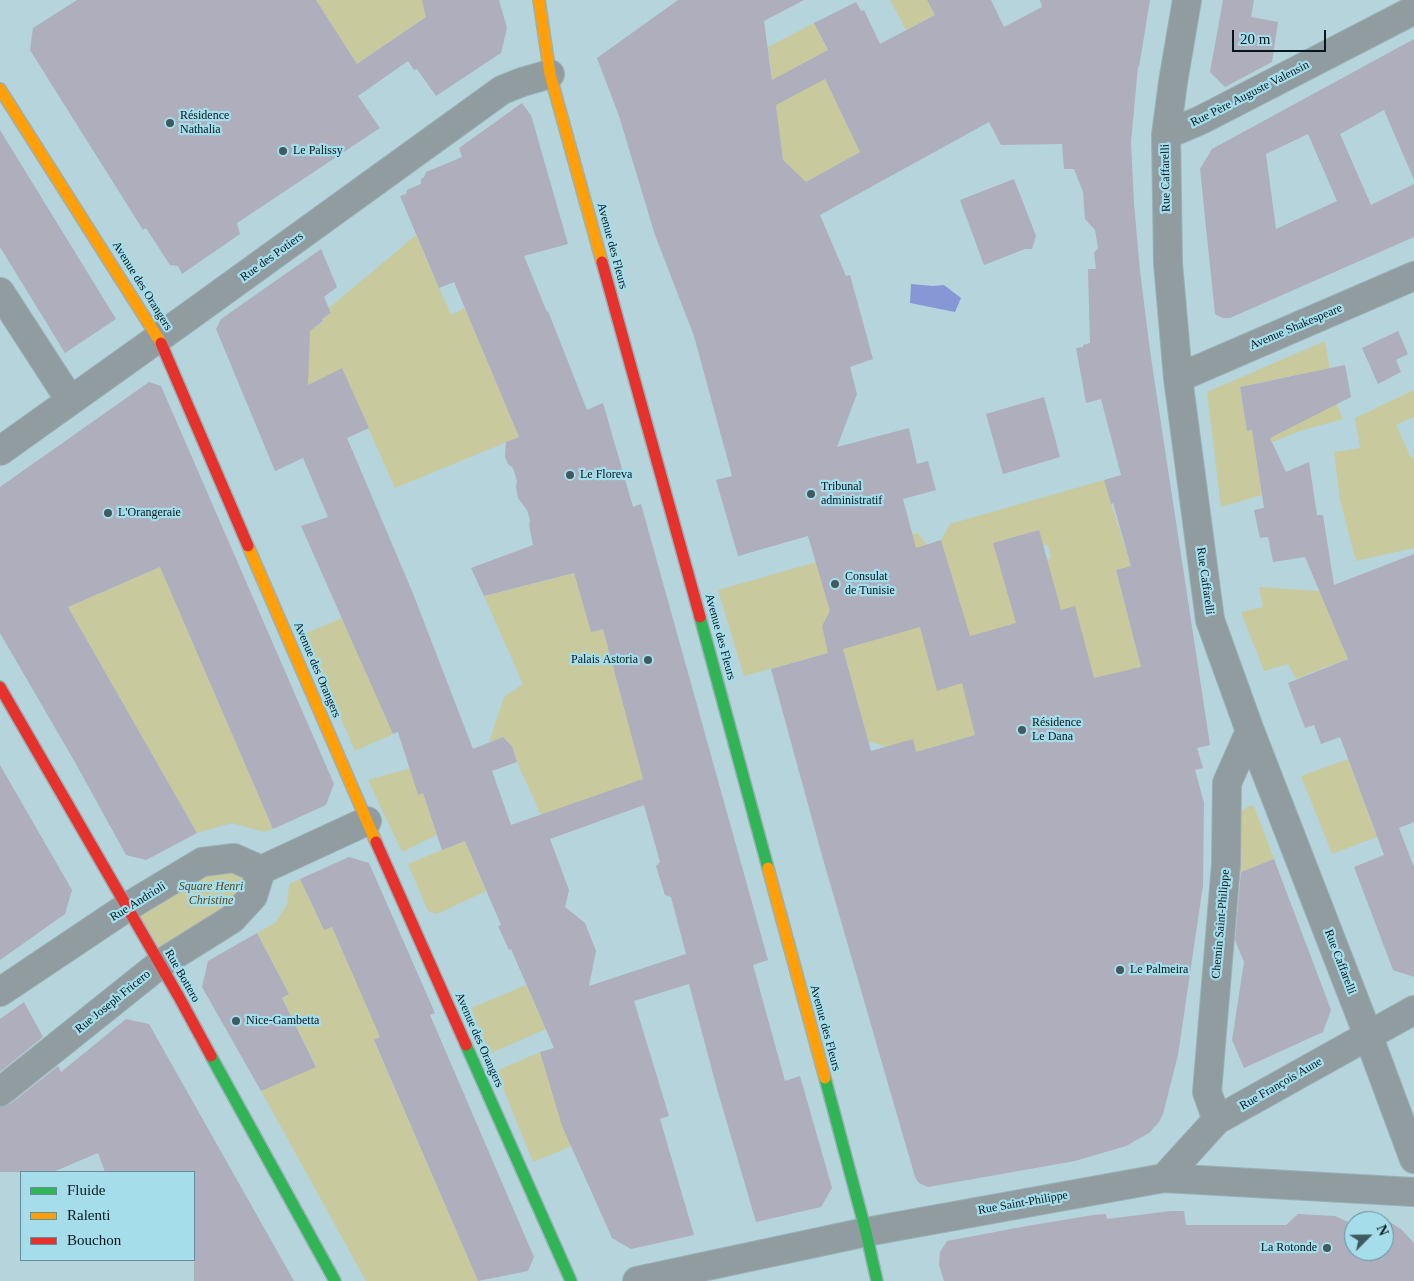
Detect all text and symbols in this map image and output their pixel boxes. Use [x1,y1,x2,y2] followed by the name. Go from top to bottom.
[1234,20,1328,52] scale bar
[1240,31,1270,47] text: 20 m
[1188,58,1312,130] street label: Rue Père Auguste Valensin
[180,109,229,137] place label: Résidence Nathalia
[164,117,176,129] marker: Résidence Nathalia
[293,144,343,158] place label: Le Palissy
[1158,144,1174,212] street label: Rue Caffarelli
[277,145,289,157] marker: Le Palissy
[594,201,630,291] street label: Avenue des Fleurs
[238,229,306,285] street label: Rue des Potiers
[109,239,175,333] street label: Avenue des Orangers
[1247,301,1345,353] street label: Avenue Shakespeare
[580,468,632,482] place label: Le Floreva
[564,469,576,481] marker: Le Floreva
[821,480,882,508] place label: Tribunal administratif
[805,488,817,500] marker: Tribunal administratif
[118,506,181,520] place label: L'Orangeraie
[102,507,114,519] marker: L'Orangeraie
[1193,546,1217,616] street label: Rue Caffarelli
[845,570,895,598] place label: Consulat de Tunisie
[829,578,841,590] marker: Consulat de Tunisie
[702,592,738,682] street label: Avenue des Fleurs
[290,620,344,720] street label: Avenue des Orangers
[571,653,638,667] place label: Palais Astoria
[642,654,654,666] marker: Palais Astoria
[1032,716,1081,744] place label: Résidence Le Dana
[1016,724,1028,736] marker: Résidence Le Dana
[1209,869,1233,979] street label: Chemin Saint-Philippe
[107,879,169,925] street label: Rue Andrioli
[179,880,243,908] park label: Square Henri Christine
[1321,928,1359,996] street label: Rue Caffarelli
[161,947,203,1005] street label: Rue Bottero
[1130,963,1188,977] place label: Le Palmeira
[1114,964,1126,976] marker: Le Palmeira
[72,967,154,1037] street label: Rue Joseph Fricero
[807,983,843,1073] street label: Avenue des Fleurs
[452,990,506,1090] street label: Avenue des Orangers
[246,1014,319,1028] place label: Nice-Gambetta
[230,1015,242,1027] marker: Nice-Gambetta
[1237,1055,1325,1113] street label: Rue François Aune
[20,1171,195,1261] legend
[67,1182,105,1198] text: Fluide
[977,1188,1069,1218] street label: Rue Saint-Philippe
[67,1207,110,1223] text: Ralenti
[1344,1211,1394,1261] north arrow
[1373,1223,1391,1238] text: N
[67,1232,121,1248] text: Bouchon
[1261,1241,1317,1255] place label: La Rotonde
[1321,1242,1333,1254] marker: La Rotonde

